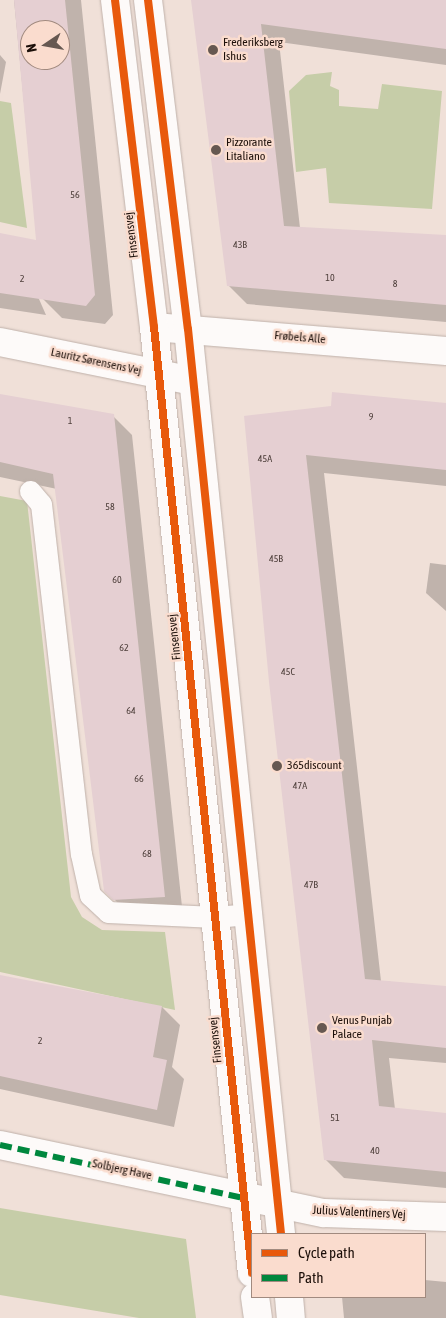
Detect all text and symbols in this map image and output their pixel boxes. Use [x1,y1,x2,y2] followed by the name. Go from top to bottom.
[20,20,70,70] north arrow
[223,36,283,64] place label: Frederiksberg Ishus
[23,42,40,54] text: N
[207,44,219,56] marker: Frederiksberg Ishus
[226,136,272,164] place label: Pizzorante Litaliano
[210,144,222,156] marker: Pizzorante Litaliano
[70,189,80,201] house number: 56
[122,211,142,259] street label: Finsensvej
[233,239,247,251] house number: 43B
[325,272,335,284] house number: 10
[20,273,24,285] house number: 2
[393,278,397,290] house number: 8
[274,329,326,347] street label: Frøbels Alle
[49,345,143,379] street label: Lauritz Sørensens Vej
[369,411,373,423] house number: 9
[68,415,72,427] house number: 1
[258,453,272,465] house number: 45A
[105,501,115,513] house number: 58
[269,553,283,565] house number: 45B
[112,574,122,586] house number: 60
[165,613,185,661] street label: Finsensvej
[119,642,129,654] house number: 62
[281,666,295,678] house number: 45C
[126,705,136,717] house number: 64
[287,759,342,773] place label: 365discount
[271,760,283,772] marker: 365discount
[134,773,144,785] house number: 66
[293,780,307,792] house number: 47A
[142,848,152,860] house number: 68
[304,879,318,891] house number: 47B
[332,1014,392,1042] place label: Venus Punjab Palace
[206,1016,226,1064] street label: Finsensvej
[316,1022,328,1034] marker: Venus Punjab Palace
[38,1035,42,1047] house number: 2
[330,1112,340,1124] house number: 51
[370,1145,380,1157] house number: 40
[91,1157,153,1183] street label: Solbjerg Have
[312,1203,406,1223] street label: Julius Valentiners Vej
[251,1233,426,1298] legend
[298,1244,355,1261] text: Cycle path
[298,1269,324,1286] text: Path

